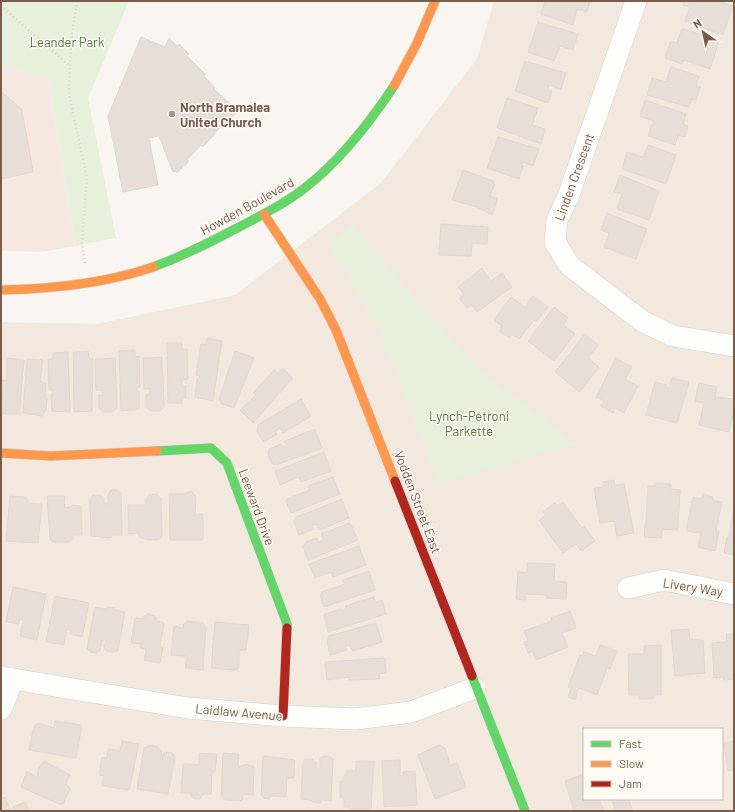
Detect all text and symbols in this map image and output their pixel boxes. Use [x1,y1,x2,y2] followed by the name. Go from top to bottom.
[683,12,723,52] north arrow
[690,16,704,31] text: N
[30,34,105,50] park label: Leander Park
[180,99,270,130] place label: North Bramalea United Church
[167,109,177,119] marker: North Bramalea United Church
[551,131,597,223] street label: Linden Crescent
[197,174,297,238] street label: Howden Boulevard
[429,408,509,439] park label: Lynch-Petroni Parkette
[391,449,445,555] street label: Vodden Street East
[236,467,278,548] street label: Leeward Drive
[662,574,724,600] street label: Livery Way
[195,700,283,724] street label: Laidlaw Avenue
[583,728,723,800] legend
[619,736,642,750] text: Fast
[619,756,644,770] text: Slow
[619,776,642,790] text: Jam

